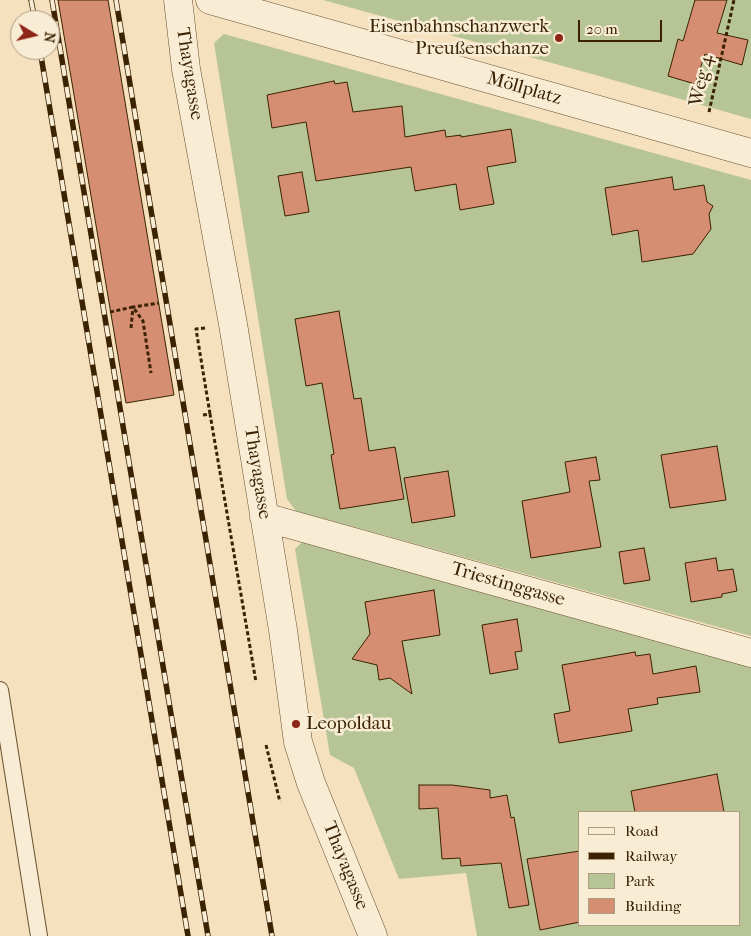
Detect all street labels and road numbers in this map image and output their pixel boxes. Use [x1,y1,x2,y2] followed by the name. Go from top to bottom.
[170,26,208,122] street label: Thayagasse
[685,53,719,109] street label: Weg 4
[484,67,564,111] street label: Möllplatz
[238,425,276,521] street label: Thayagasse
[448,558,568,612] street label: Triestinggasse
[317,818,373,914] street label: Thayagasse

